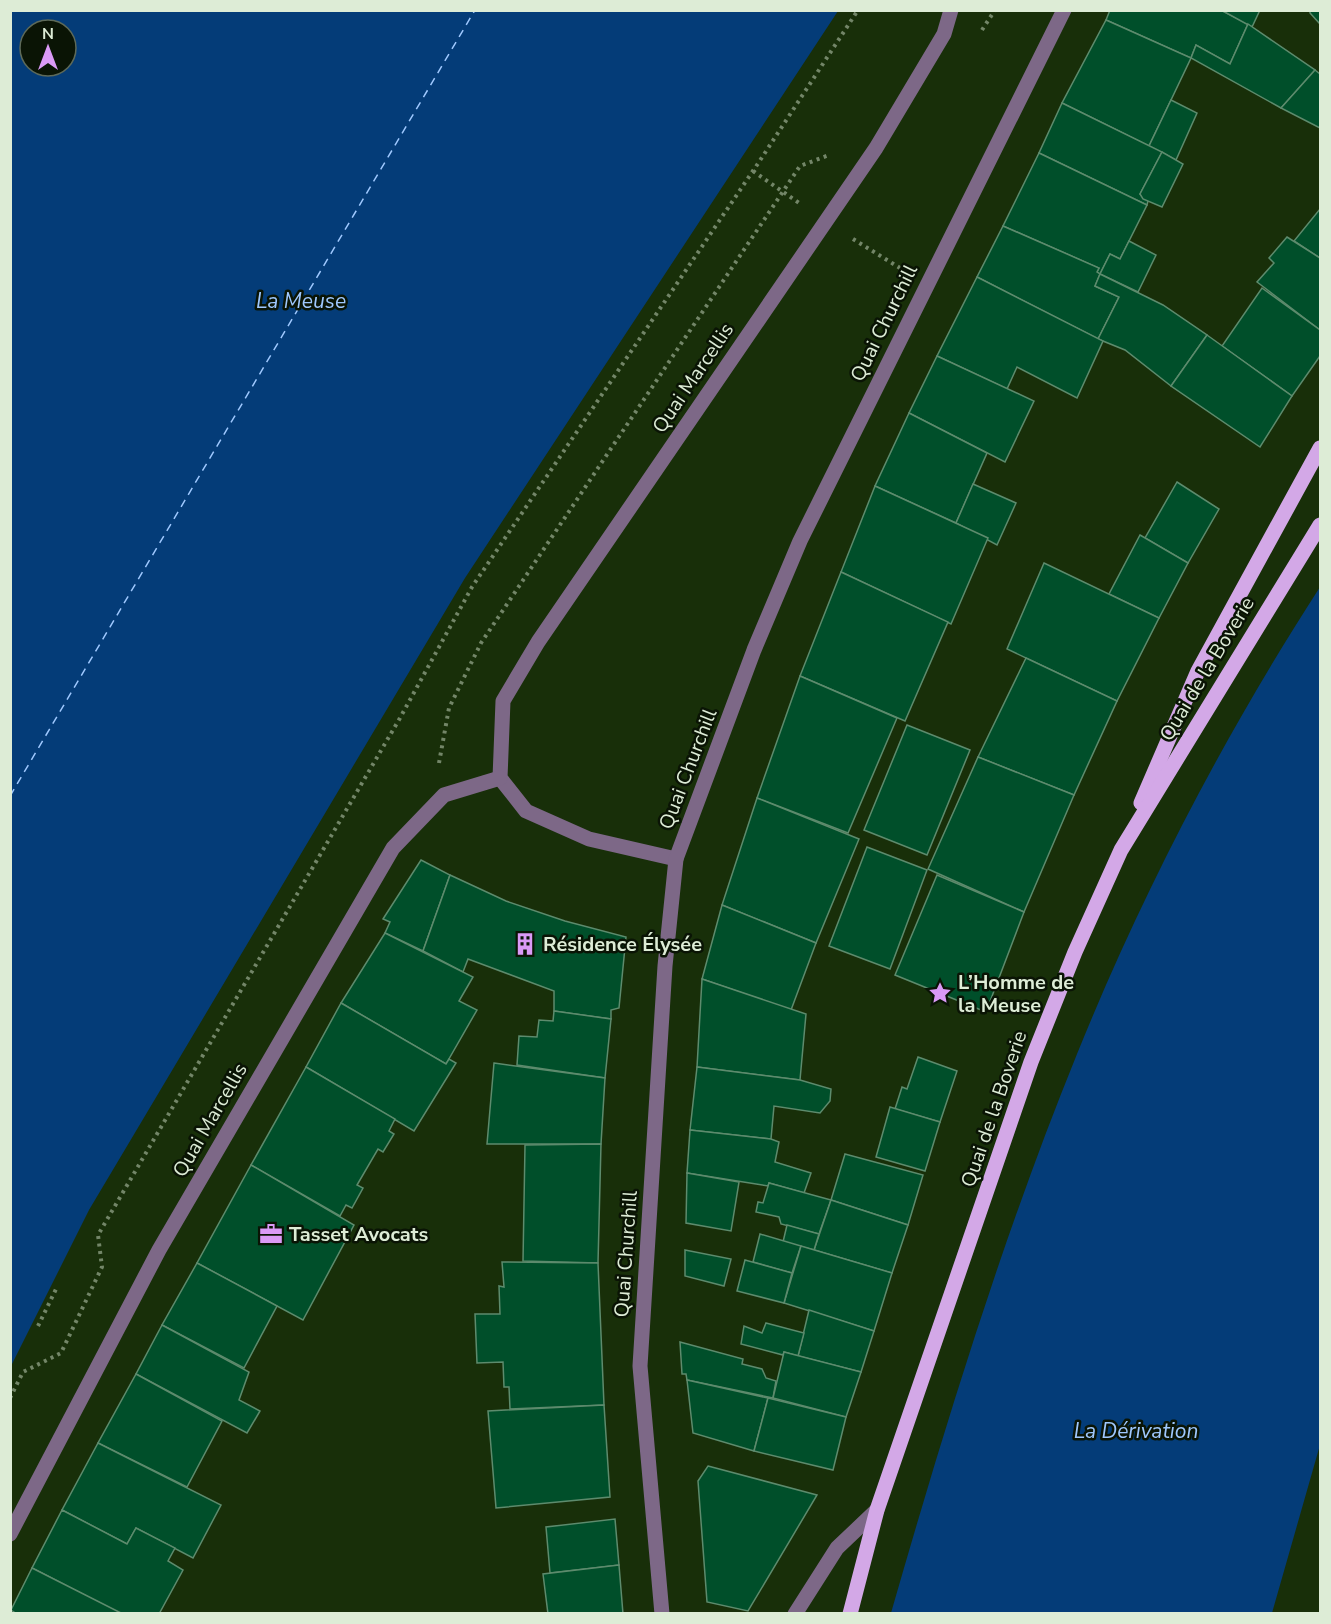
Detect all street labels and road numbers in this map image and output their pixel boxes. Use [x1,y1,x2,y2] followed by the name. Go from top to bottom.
[844,260,924,386] street label: Quai Churchill
[646,318,740,438] street label: Quai Marcellis
[1153,592,1261,746] street label: Quai de la Boverie
[653,705,723,833] street label: Quai Churchill
[955,1027,1033,1191] street label: Quai de la Boverie
[166,1058,254,1182] street label: Quai Marcellis
[608,1190,644,1318] street label: Quai Churchill

